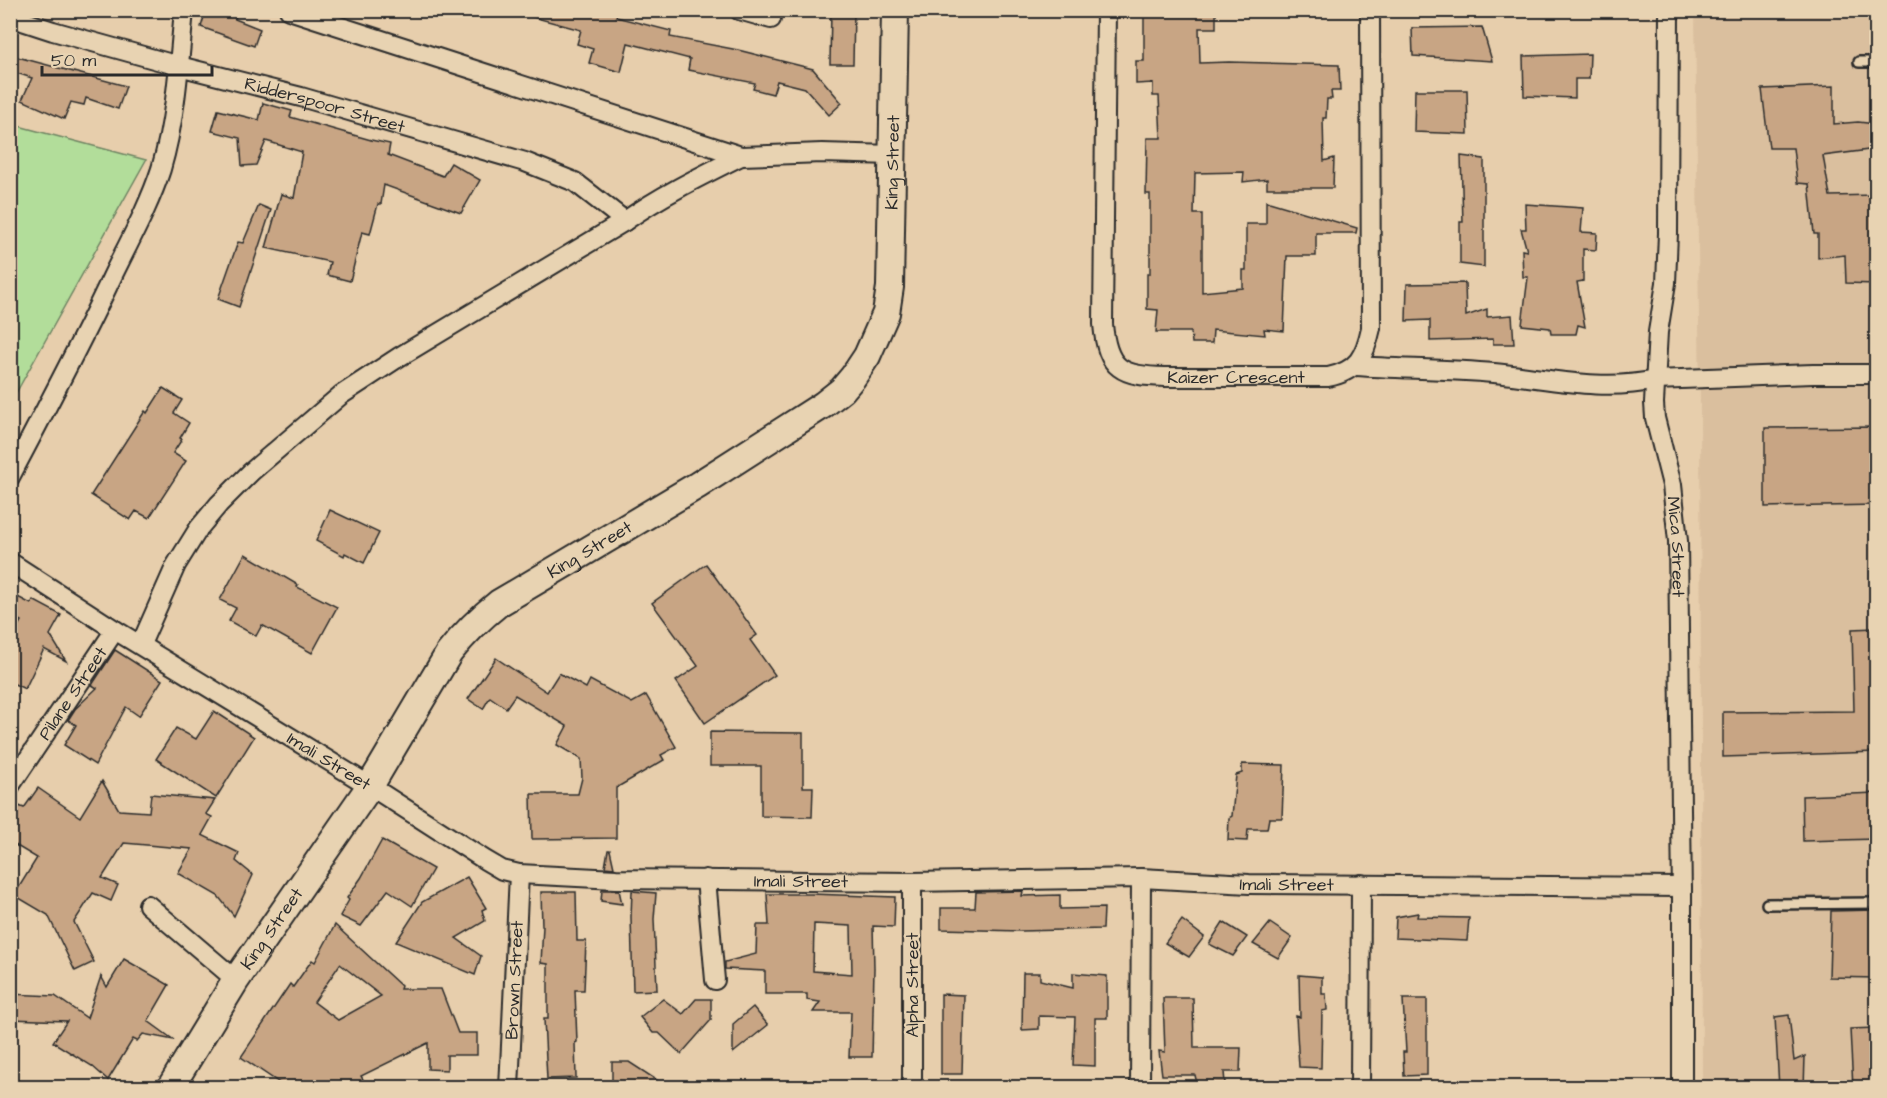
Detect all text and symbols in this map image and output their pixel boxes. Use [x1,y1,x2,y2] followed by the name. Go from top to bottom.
[42,39,212,77] scale bar
[51,48,96,73] text: 50 m
[242,71,409,140] street label: Ridderspoor Street
[879,114,906,210] street label: King Street
[1167,365,1306,390] street label: Kaizer Crescent
[1660,495,1691,598] street label: Mica Street
[543,515,637,585] street label: King Street
[32,641,114,745] street label: Pilane Street
[282,726,376,797] street label: Imali Street
[754,868,849,894] street label: Imali Street
[1239,871,1335,898] street label: Imali Street
[235,882,310,975] street label: King Street
[499,919,530,1040] street label: Brown Street
[900,932,925,1038] street label: Alpha Street

